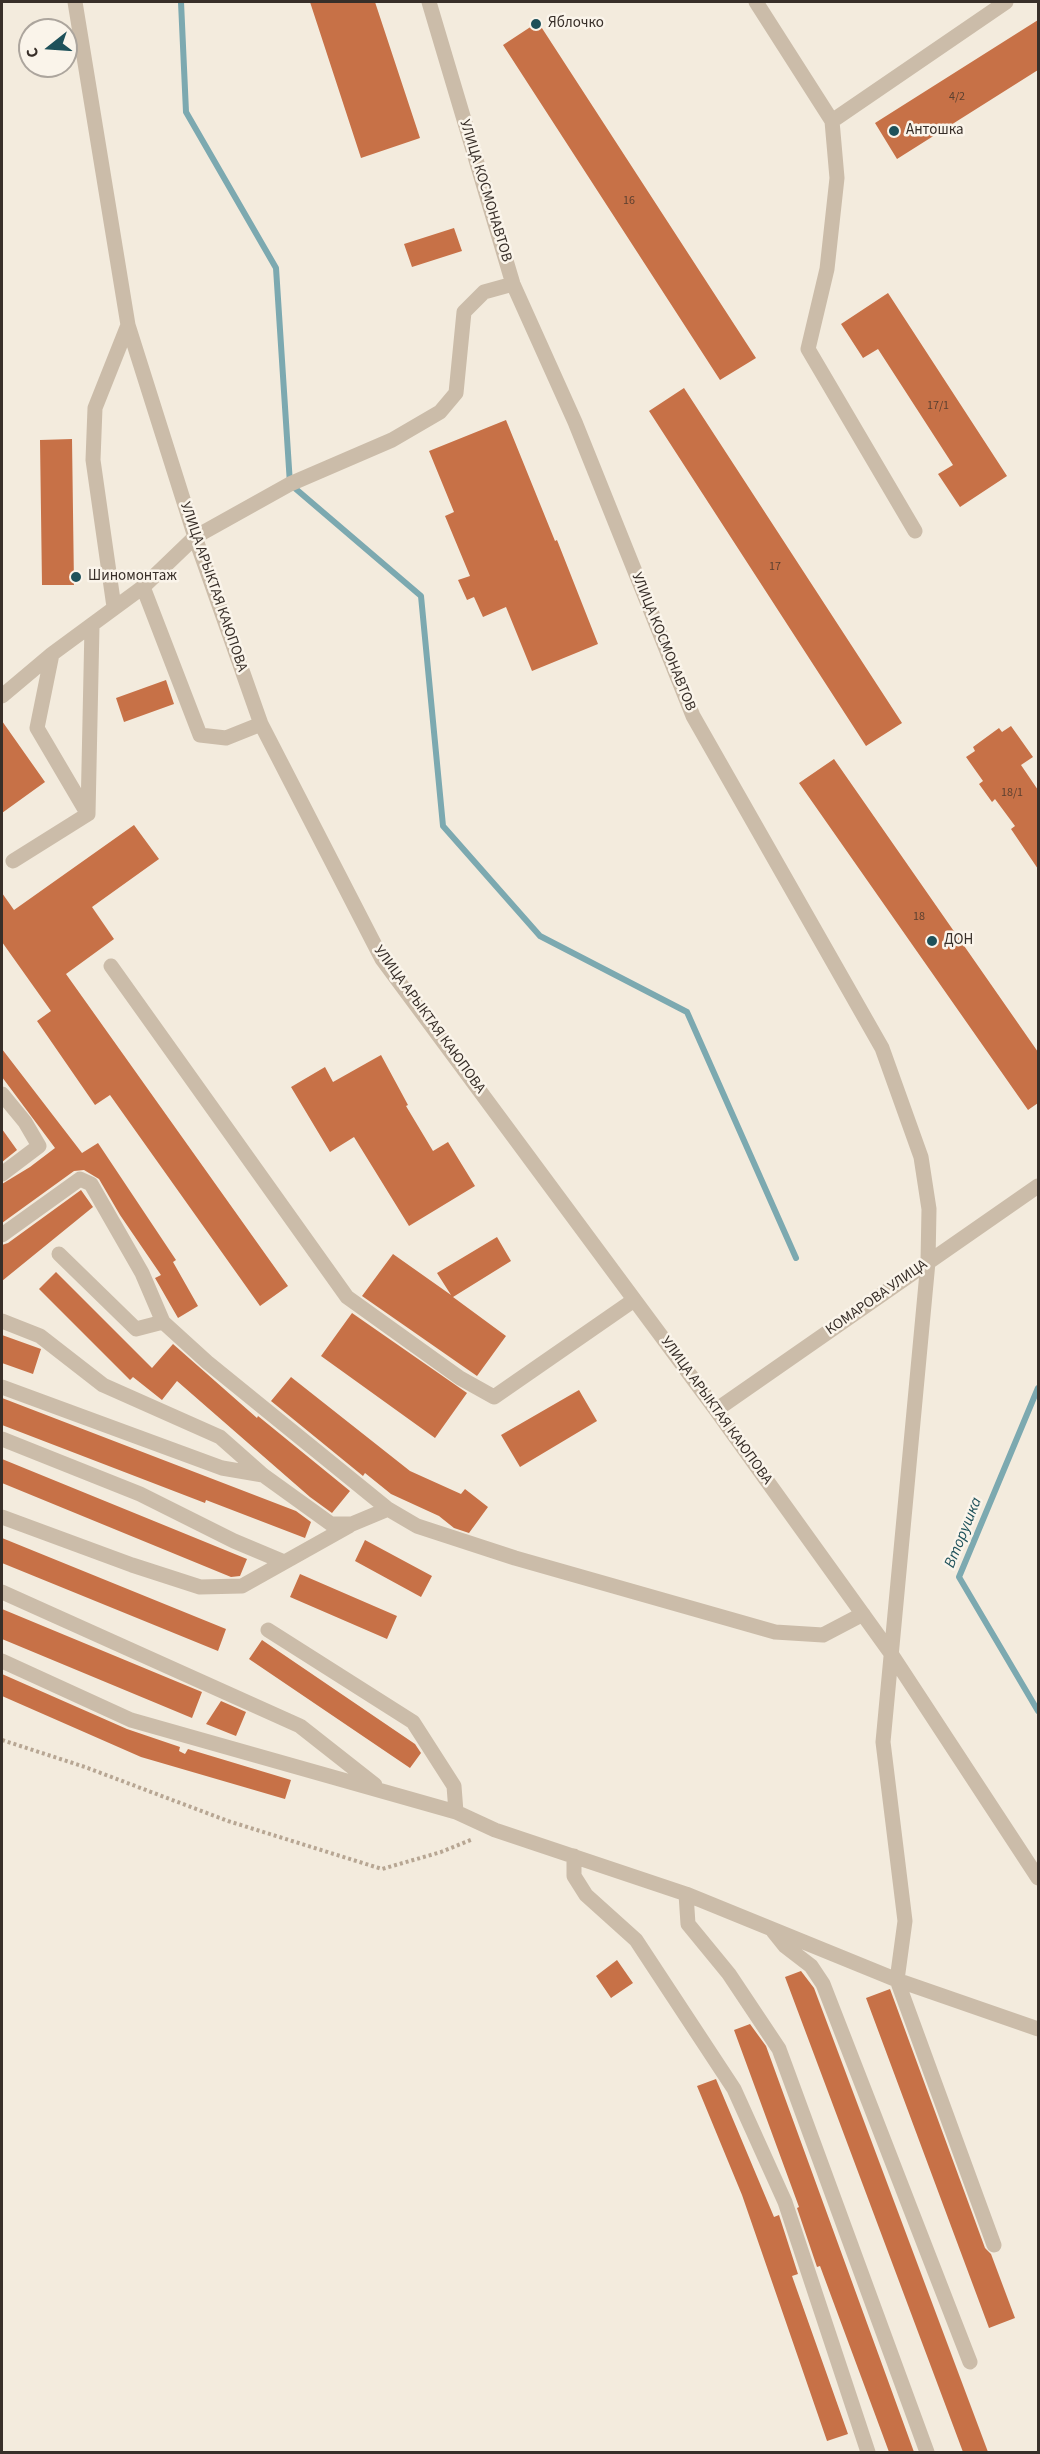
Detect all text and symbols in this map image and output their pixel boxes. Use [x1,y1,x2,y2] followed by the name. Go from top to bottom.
[548,15,604,33] place label: Яблочко
[529,17,543,31] marker: Яблочко
[18,18,78,78] north arrow
[21,45,45,60] text: С
[949,90,965,104] house number: 4/2
[455,118,515,264] street label: УЛИЦА КОСМОНАВТОВ
[906,122,963,140] place label: Антошка
[887,124,901,138] marker: Антошка
[623,194,635,208] house number: 16
[927,399,949,413] house number: 17/1
[175,500,251,674] street label: УЛИЦА АРЫКТАЯ КАЮПОВА
[769,560,781,574] house number: 17
[88,568,177,586] place label: Шиномонтаж
[69,570,83,584] marker: Шиномонтаж
[627,570,699,714] street label: УЛИЦА КОСМОНАВТОВ
[1001,786,1023,800] house number: 18/1
[913,910,925,924] house number: 18
[944,932,973,950] place label: ДОН
[925,934,939,948] marker: ДОН
[369,942,489,1098] street label: УЛИЦА АРЫКТАЯ КАЮПОВА
[823,1256,931,1340] street label: КОМАРОВА УЛИЦА
[656,1333,776,1489] street label: УЛИЦА АРЫКТАЯ КАЮПОВА
[941,1495,987,1571] water label: Вторушка

